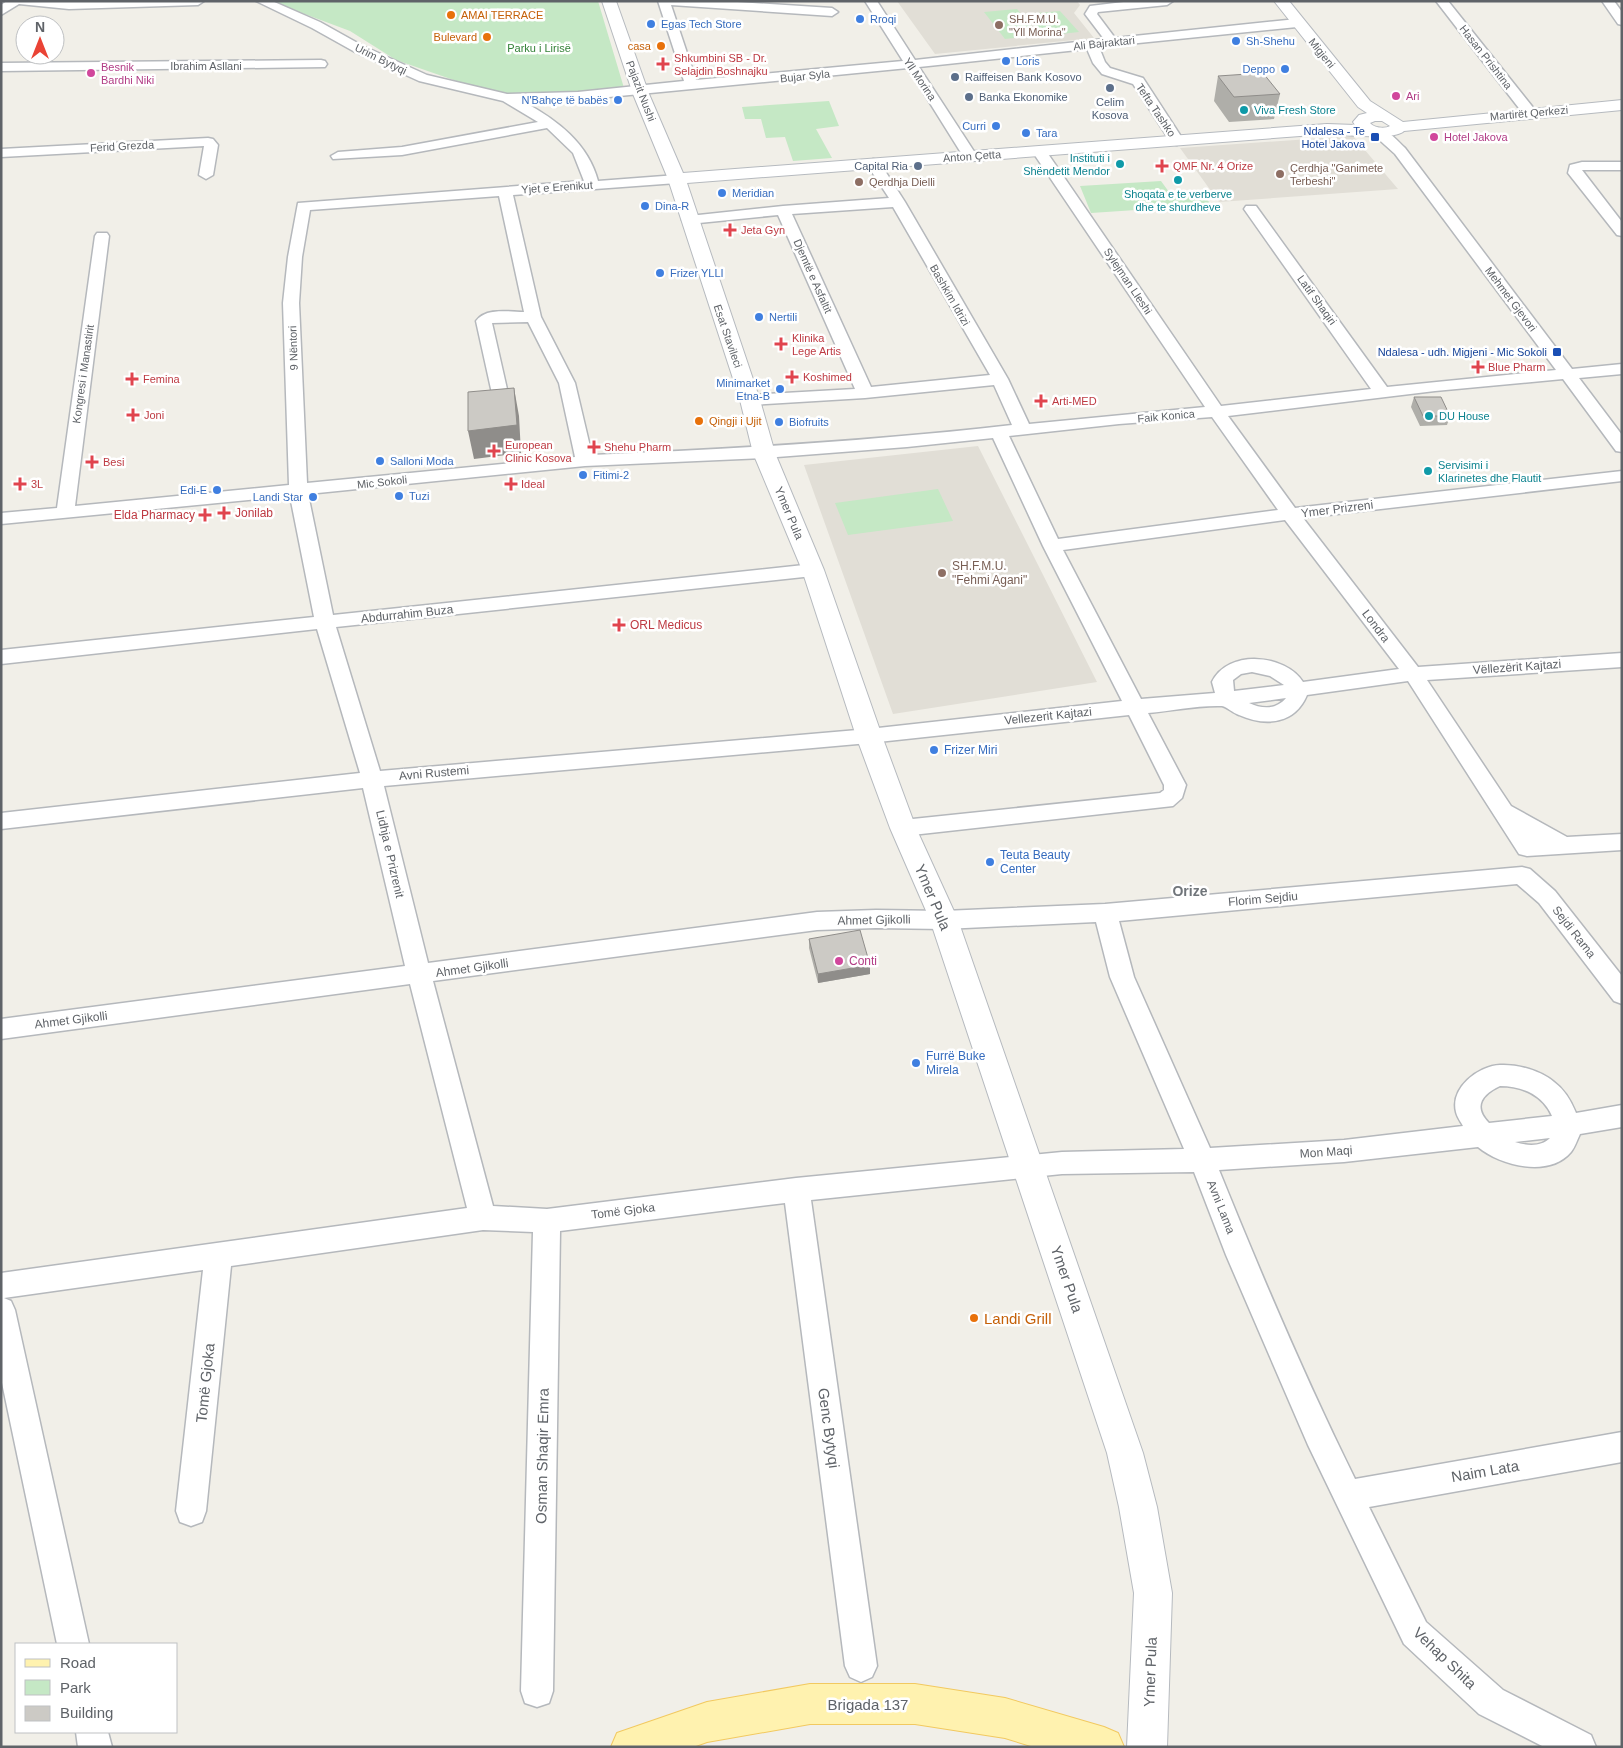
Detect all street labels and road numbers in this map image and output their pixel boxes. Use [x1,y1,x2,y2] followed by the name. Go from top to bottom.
[1457,23,1515,92] street label: Hasan Prishtina
[1073,34,1135,52] street label: Ali Bajraktari
[1306,36,1338,70] street label: Migjeni
[353,41,409,77] street label: Urim Bytyqi
[901,55,939,103] street label: Yll Morina
[624,59,658,123] street label: Pajazit Nushi
[170,60,242,72] street label: Ibrahim Asllani
[779,67,831,85] street label: Bujar Syla
[1134,81,1178,139] street label: Tefta Tashko
[1490,104,1568,122] street label: Martirët Qerkezi
[90,138,155,154] street label: Ferid Grezda
[943,148,1002,164] street label: Anton Çetta
[521,179,593,195] street label: Yjet e Erenikut
[791,237,835,315] street label: Djemtë e Asfaltit
[1101,246,1155,316] street label: Sylejman Lleshi
[928,262,972,328] street label: Bashkim Idrizi
[1483,264,1539,334] street label: Mehmet Gjevori
[1295,273,1339,327] street label: Latif Shaqiri
[712,303,744,369] street label: Esat Stavileci
[70,324,96,424] street label: Kongresi i Manastirit
[286,325,300,371] street label: 9 Nëntori
[1137,407,1196,424] street label: Faik Konica
[356,473,408,491] street label: Mic Sokoli
[772,484,807,542] street label: Ymer Pula
[1300,498,1374,520] street label: Ymer Prizreni
[360,602,454,626] street label: Abdurrahim Buza
[1359,607,1393,645] street label: Londra
[1472,657,1562,677] street label: Vëllezërit Kajtazi
[1003,704,1093,728] street label: Vellezerit Kajtazi
[398,763,470,783] street label: Avni Rustemi
[373,809,407,900] street label: Lidhja e Prizrenit
[911,861,955,933] street label: Ymer Pula
[1228,889,1298,909] street label: Florim Sejdiu
[1549,903,1599,961] street label: Sejdi Rama
[837,912,911,928] street label: Ahmet Gjikolli
[435,956,509,980] street label: Ahmet Gjikolli
[34,1009,108,1031] street label: Ahmet Gjikolli
[1299,1143,1353,1161] street label: Mon Maqi
[1204,1178,1238,1236] street label: Avni Lama
[590,1200,656,1222] street label: Tomë Gjoka
[1048,1243,1087,1315] street label: Ymer Pula
[192,1342,218,1424] street label: Tomë Gjoka
[532,1387,552,1524] street label: Osman Shaqir Emra
[815,1387,843,1469] street label: Genc Bytyqi
[1450,1457,1521,1485] street label: Naim Lata
[1410,1624,1480,1693] street label: Vehap Shita
[1140,1636,1160,1707] street label: Ymer Pula
[828,1696,908,1713] street label: Brigada 137

